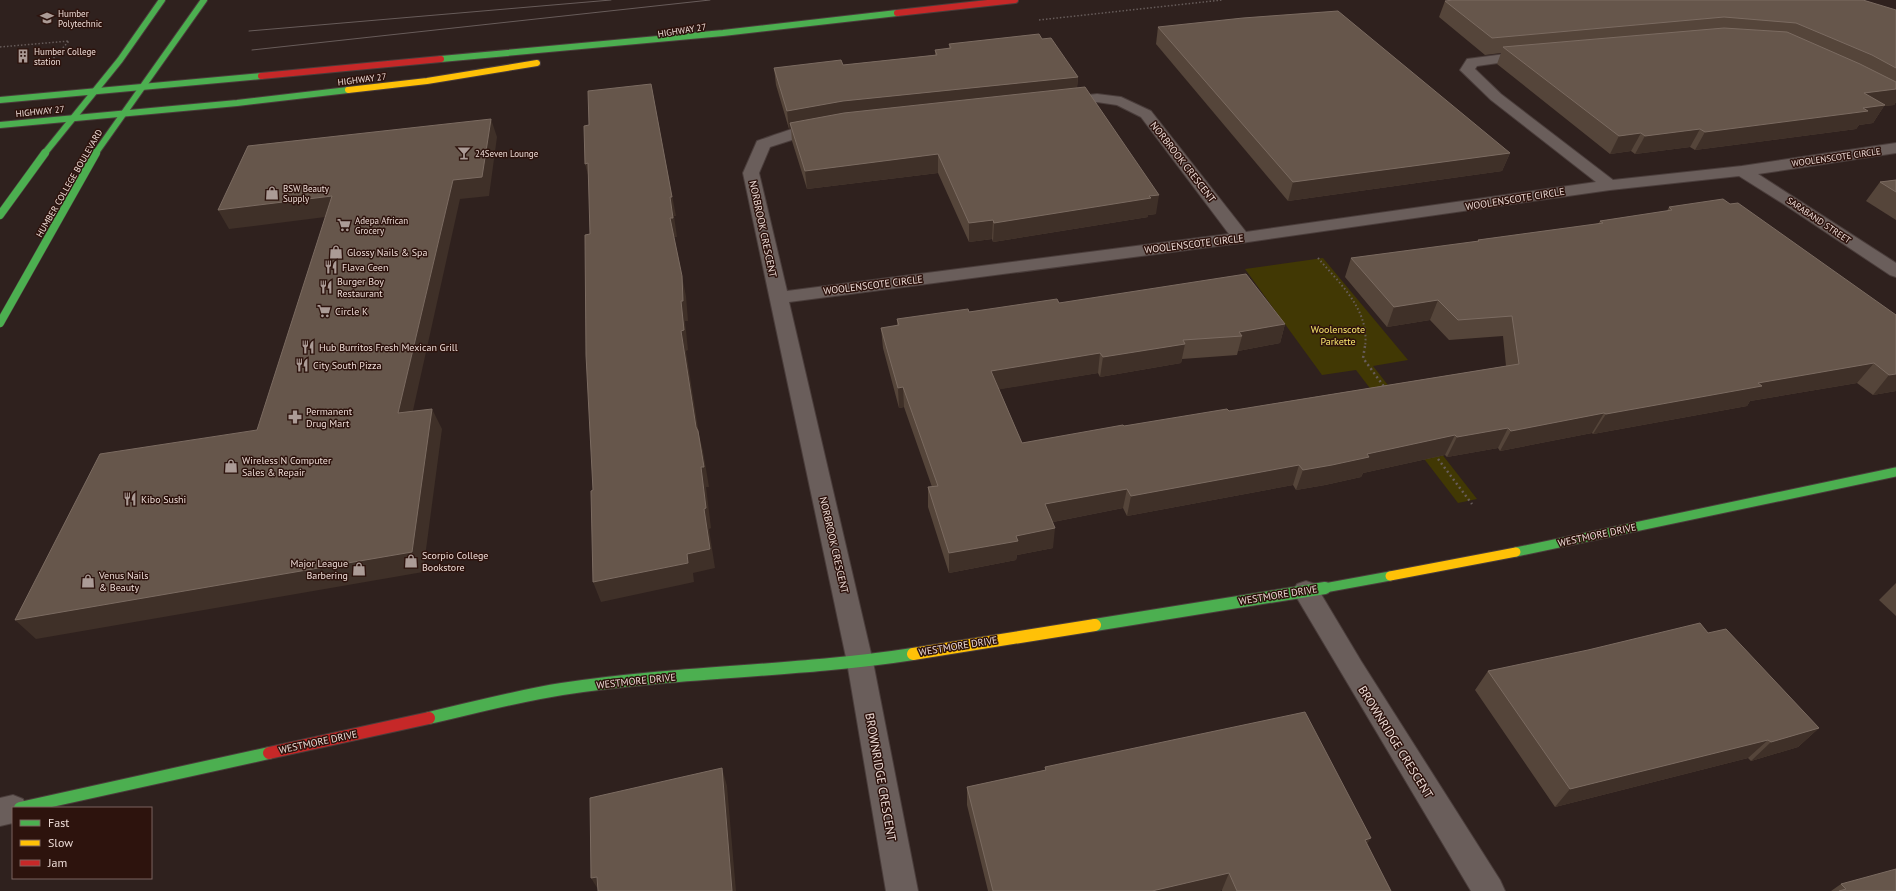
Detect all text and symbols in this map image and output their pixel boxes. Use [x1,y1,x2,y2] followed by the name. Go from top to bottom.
[58,8,102,29] place label: Humber Polytechnic
[39,10,55,26] school or university icon: Humber Polytechnic
[657,21,707,39] street label: HIGHWAY 27
[34,46,96,67] place label: Humber College station
[15,48,31,64] building icon: Humber College station
[337,71,387,87] street label: HIGHWAY 27
[15,103,65,119] street label: HIGHWAY 27
[1147,119,1219,205] street label: NORBROOK CRESCENT
[34,127,105,239] street label: HUMBER COLLEGE BOULEVARD
[456,145,472,161] bar icon: 24Seven Lounge
[1791,145,1882,169] street label: WOOLENSCOTE CIRCLE
[475,148,539,159] place label: 24Seven Lounge
[746,179,780,279] street label: NORBROOK CRESCENT
[283,183,330,204] place label: BSW Beauty Supply
[264,185,280,201] shop icon: BSW Beauty Supply
[1465,185,1565,213] street label: WOOLENSCOTE CIRCLE
[1785,194,1853,246] street label: SARABAND STREET
[355,215,408,236] place label: Adepa African Grocery
[336,217,352,233] supermarket icon: Adepa African Grocery
[1144,231,1244,257] street label: WOOLENSCOTE CIRCLE
[328,244,344,260] shop icon: Glossy Nails & Spa
[347,246,427,259] place label: Glossy Nails & Spa
[323,259,339,275] restaurant icon: Flava Ceen
[342,261,388,274] place label: Flava Ceen
[823,272,923,298] street label: WOOLENSCOTE CIRCLE
[337,275,384,300] place label: Burger Boy Restaurant
[318,279,334,295] restaurant icon: Burger Boy Restaurant
[316,303,332,319] supermarket icon: Circle K
[335,305,368,318] place label: Circle K
[1311,323,1365,348] park label: Woolenscote Parkette
[300,339,316,355] restaurant icon: Hub Burritos Fresh Mexican Grill
[319,341,458,354] place label: Hub Burritos Fresh Mexican Grill
[294,357,310,373] restaurant icon: City South Pizza
[313,359,382,372] place label: City South Pizza
[306,405,353,430] place label: Permanent Drug Mart
[287,409,303,425] pharmacy icon: Permanent Drug Mart
[242,454,332,479] place label: Wireless N Computer Sales & Repair
[223,458,239,474] shop icon: Wireless N Computer Sales & Repair
[122,491,138,507] restaurant icon: Kibo Sushi
[141,493,186,506] place label: Kibo Sushi
[817,495,852,595] street label: NORBROOK CRESCENT
[1557,520,1637,550] street label: WESTMORE DRIVE
[422,549,488,574] place label: Scorpio College Bookstore
[403,553,419,569] shop icon: Scorpio College Bookstore
[291,557,348,582] place label: Major League Barbering
[351,561,367,577] shop icon: Major League Barbering
[98,569,148,594] place label: Venus Nails & Beauty
[80,573,96,589] shop icon: Venus Nails & Beauty
[1238,582,1318,608] street label: WESTMORE DRIVE
[918,633,998,659] street label: WESTMORE DRIVE
[596,670,676,692] street label: WESTMORE DRIVE
[1355,683,1437,801] street label: BROWNRIDGE CRESCENT
[862,712,900,843] street label: BROWNRIDGE CRESCENT
[278,727,358,757] street label: WESTMORE DRIVE
[12,807,152,879] legend
[48,815,69,830] text: Fast
[48,835,73,850] text: Slow
[47,855,67,870] text: Jam

